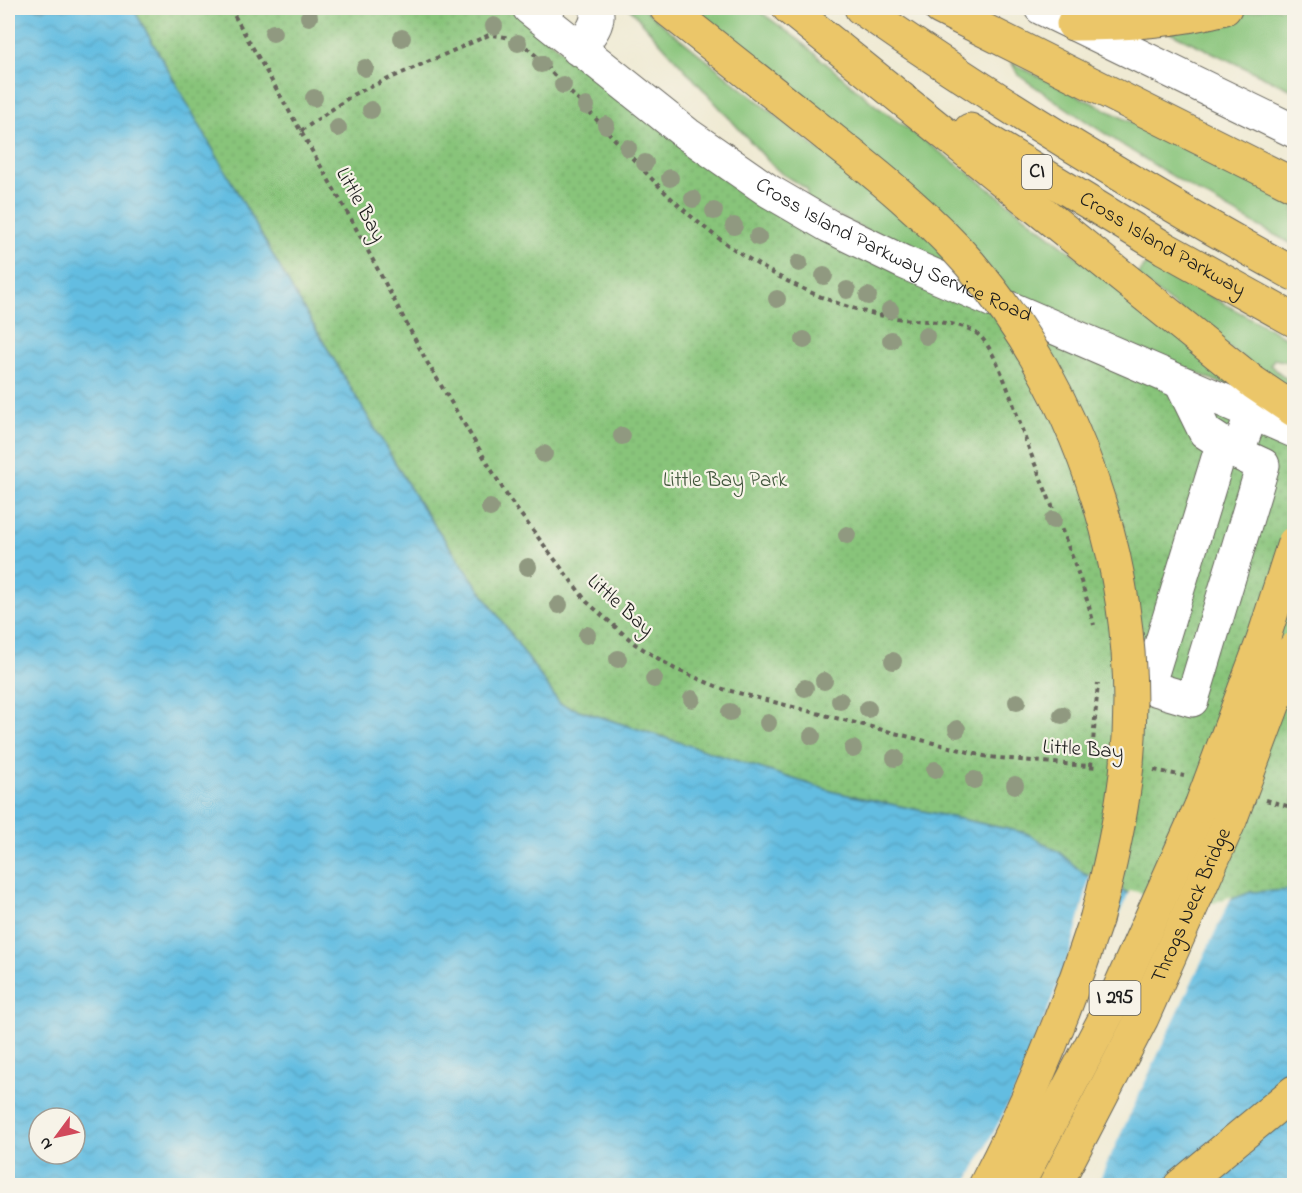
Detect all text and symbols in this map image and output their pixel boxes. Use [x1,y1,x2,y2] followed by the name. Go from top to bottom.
[1022,155,1052,189] road number: CI
[325,162,393,249] street label: Little Bay
[749,171,1036,331] street label: Cross Island Parkway Service Road
[1073,185,1251,307] street label: Cross Island Parkway
[663,466,788,498] park label: Little Bay Park
[579,568,660,646] street label: Little Bay
[1041,732,1124,770] street label: Little Bay
[1144,823,1240,988] street label: Throgs Neck Bridge
[1090,981,1140,1015] road number: I 295
[27,1106,87,1166] north arrow
[33,1132,59,1154] text: N

